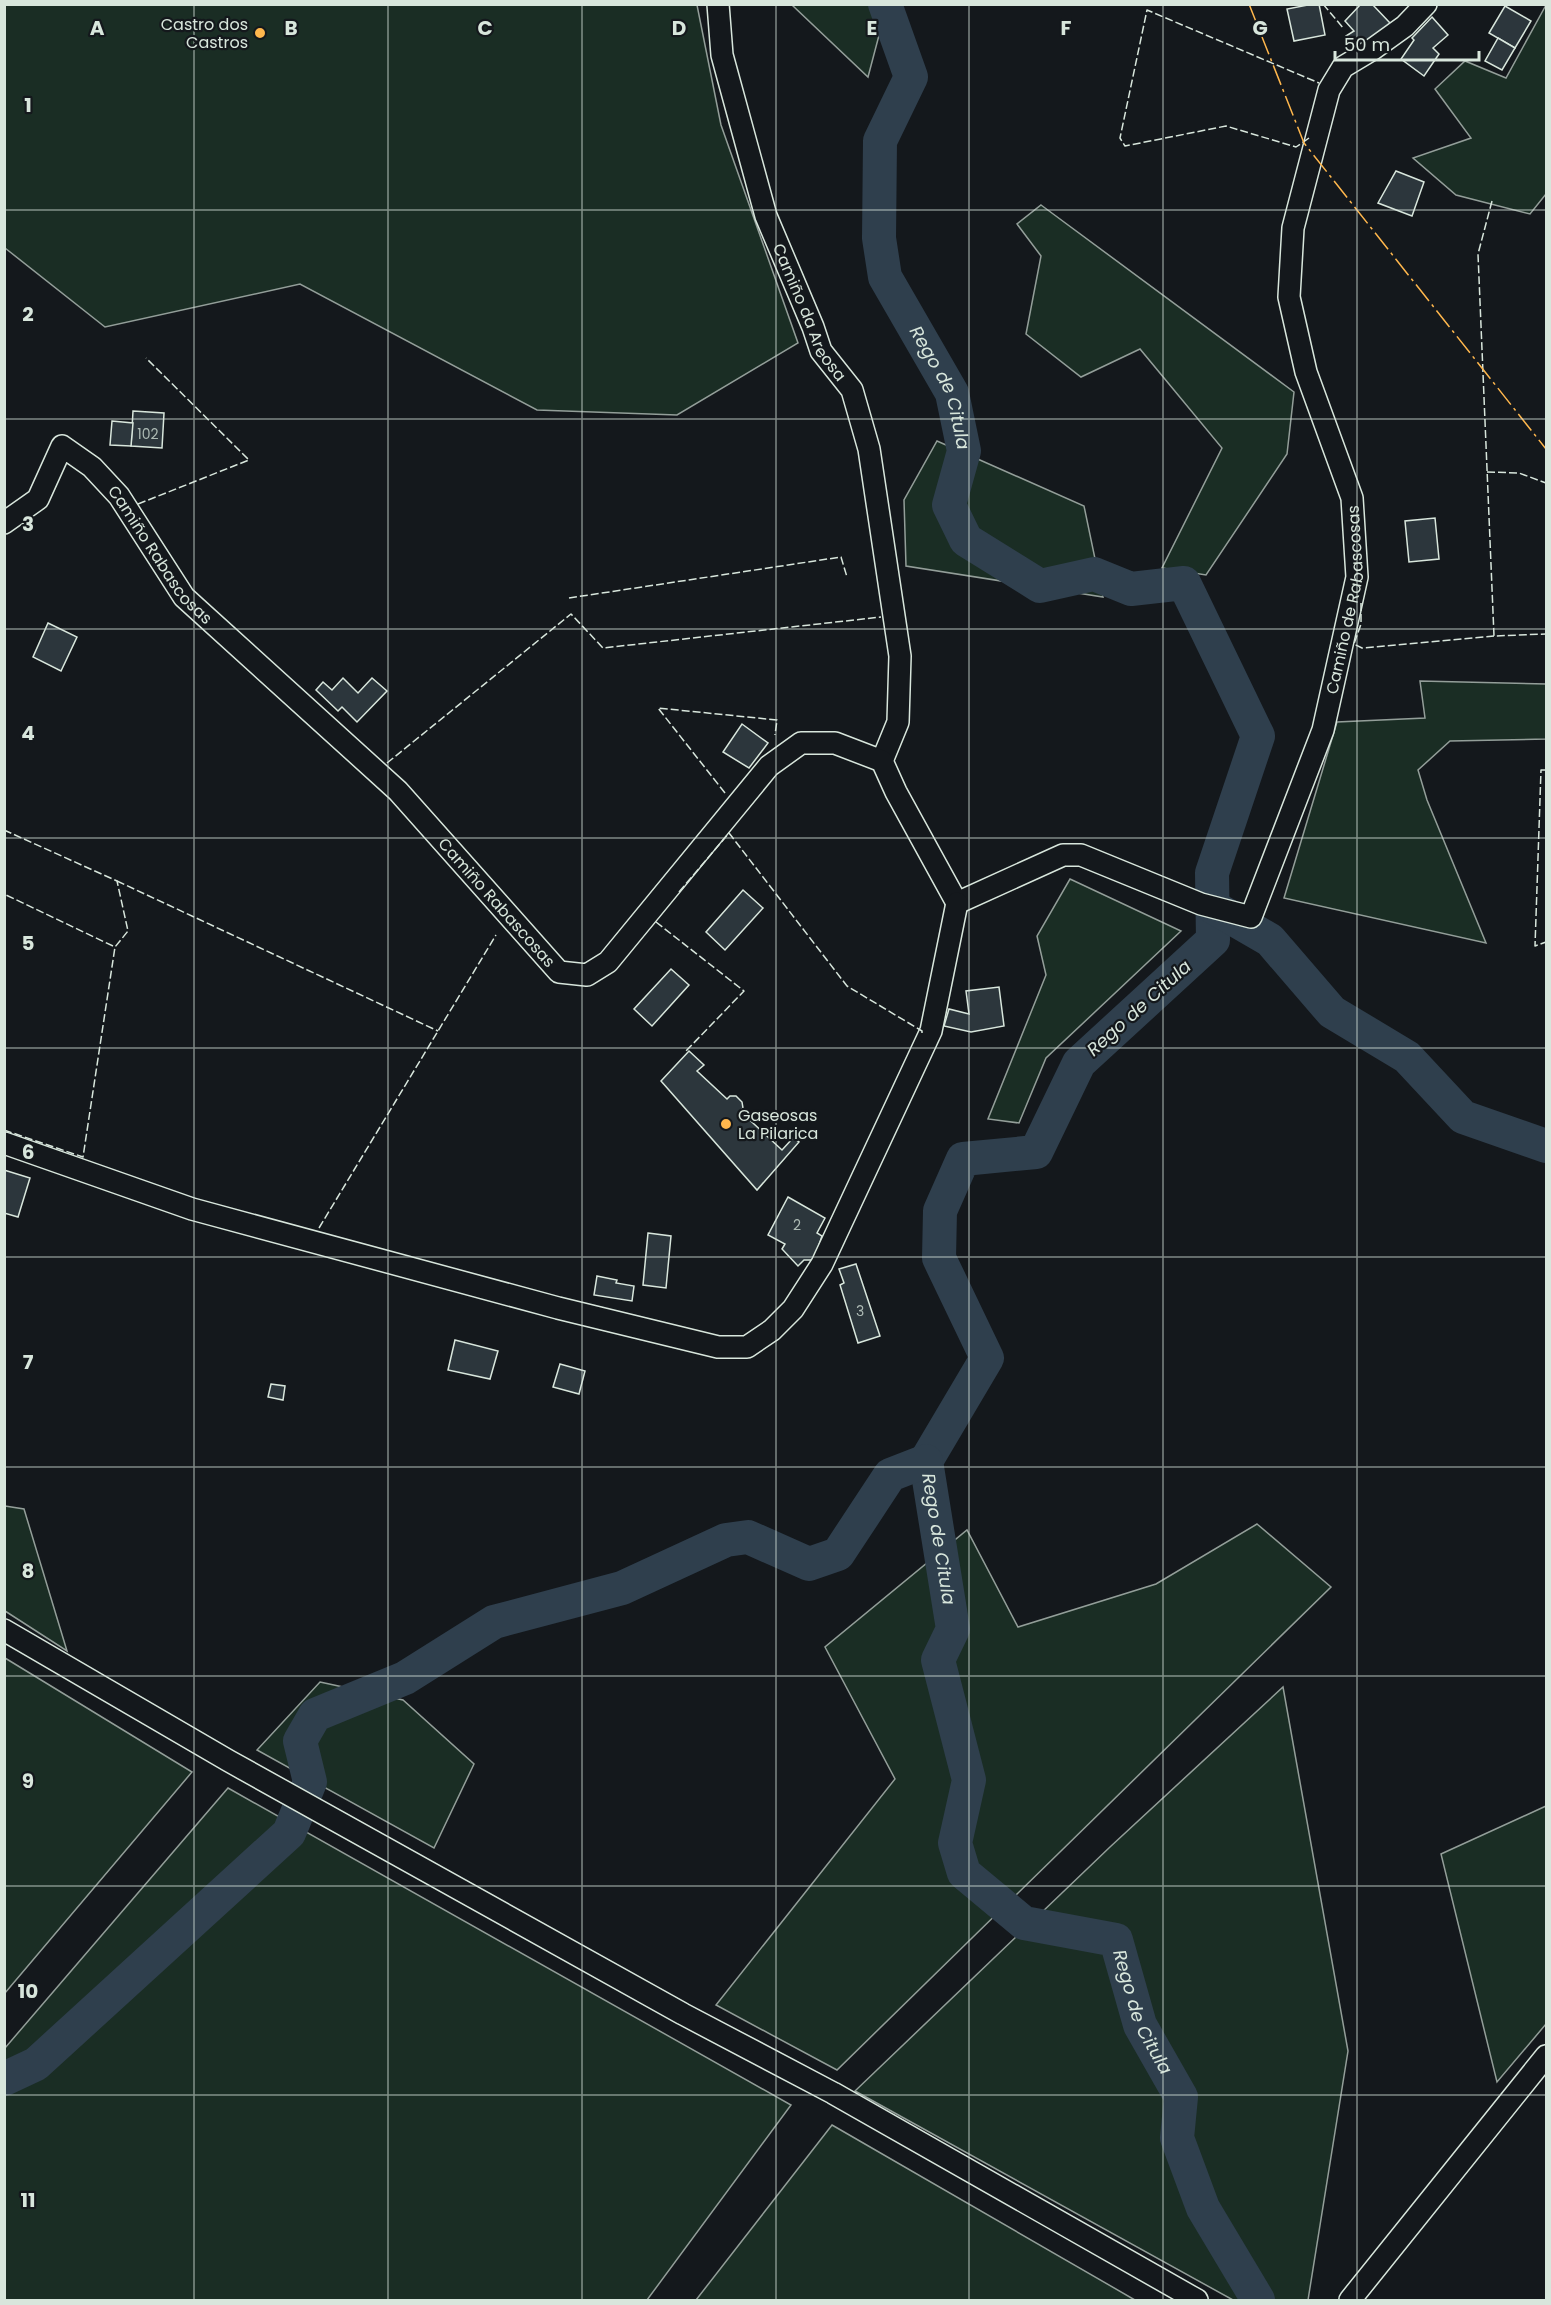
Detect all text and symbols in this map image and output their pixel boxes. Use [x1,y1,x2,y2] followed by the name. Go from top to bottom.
[161,13,248,54] place label: Castro dos Castros
[90,14,105,42] text: A
[284,14,298,42] text: B
[477,14,493,42] text: C
[672,14,686,42] text: D
[867,14,877,42] text: E
[1061,14,1072,42] text: F
[1252,14,1268,42] text: G
[1335,24,1479,62] scale bar
[253,26,267,40] marker: Castro dos Castros
[1344,32,1390,57] text: 50 m
[24,91,32,119] text: 1
[767,240,852,386] street label: Camiño da Areosa
[22,300,34,328] text: 2
[904,321,976,452] water label: Rego de Citula
[137,424,159,444] house number: 102
[103,480,217,629] street label: Camiño Rabascosas
[1320,505,1370,696] street label: Camiño de Rabascosas
[22,510,34,538] text: 3
[21,719,35,747] text: 4
[433,833,561,973] street label: Camiño Rabascosas
[22,929,35,957] text: 5
[1081,954,1196,1061] water label: Rego de Citula
[738,1104,818,1145] place label: Gaseosas La Pilarica
[719,1117,733,1131] marker: Gaseosas La Pilarica
[22,1138,34,1166] text: 6
[793,1215,801,1235] house number: 2
[856,1301,864,1321] house number: 3
[23,1348,34,1376] text: 7
[916,1471,962,1607] water label: Rego de Citula
[22,1557,34,1585] text: 8
[22,1767,34,1795] text: 9
[1107,1947,1179,2079] water label: Rego de Citula
[18,1977,38,2005] text: 10
[20,2186,36,2214] text: 11

